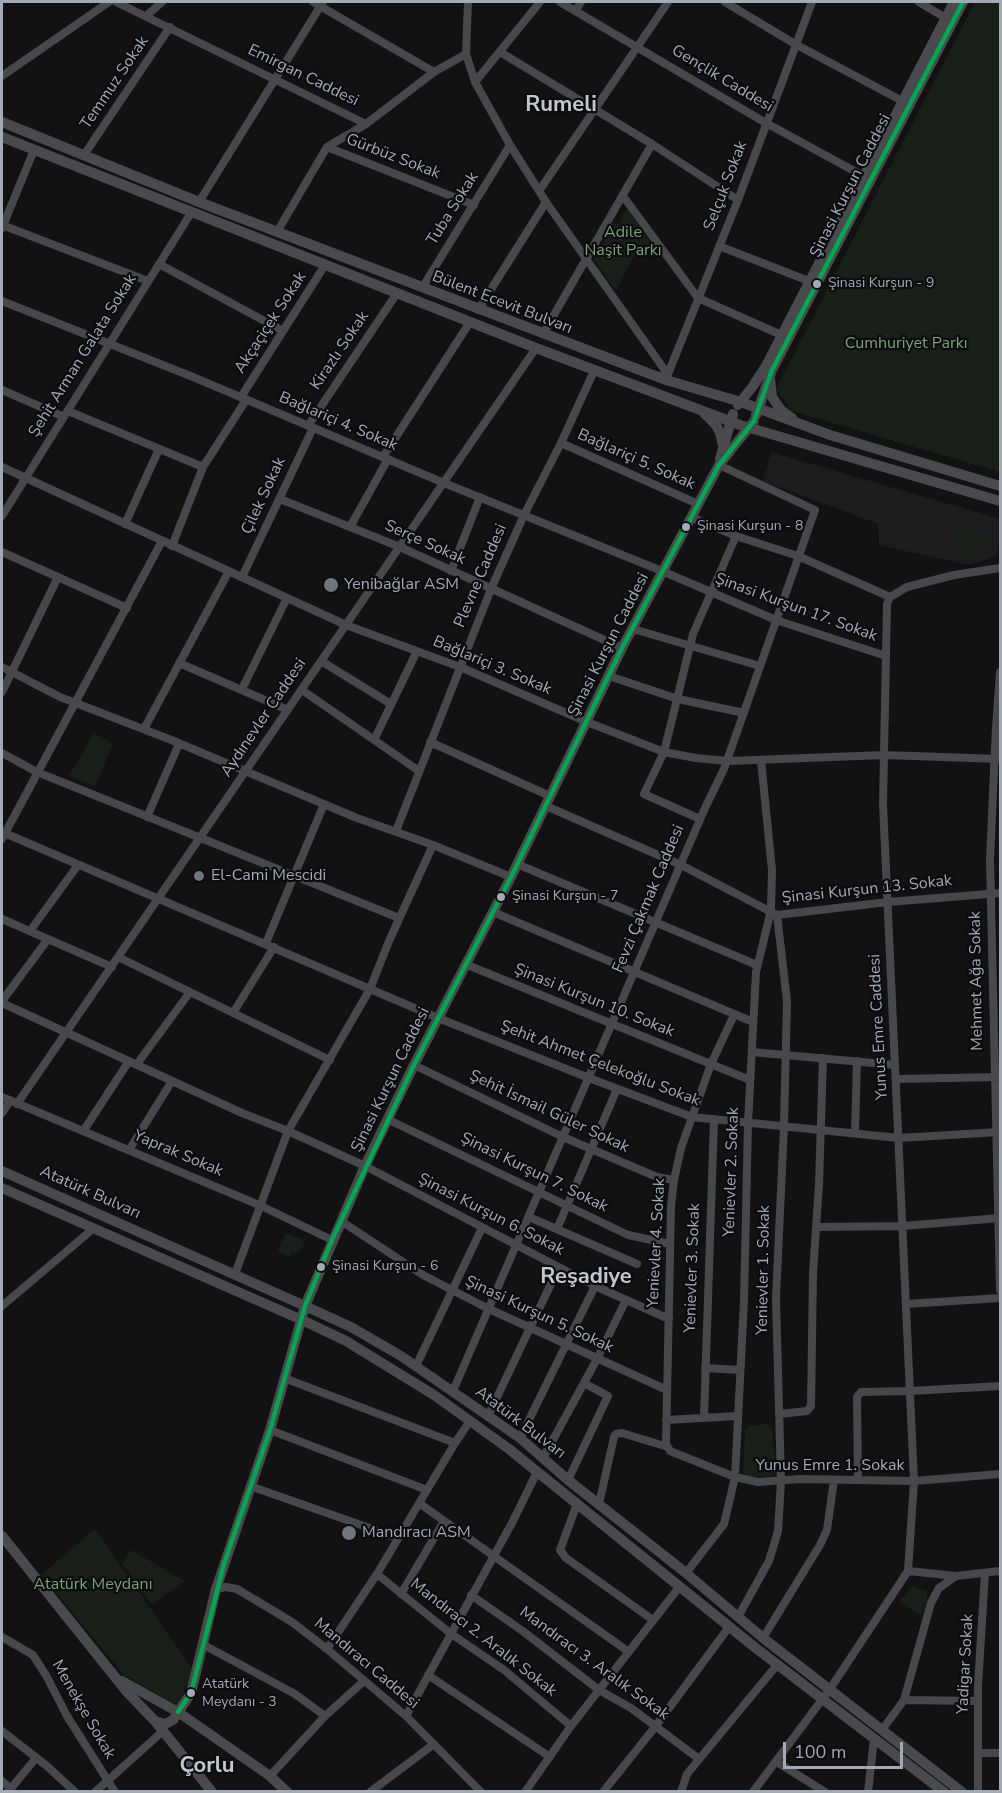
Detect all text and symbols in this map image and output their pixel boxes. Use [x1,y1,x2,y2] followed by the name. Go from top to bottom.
[77,33,153,133] street label: Temmuz Sokak
[244,41,362,111] street label: Emirgan Caddesi
[668,41,776,117] street label: Gençlik Caddesi
[525,93,597,119] district label: Rumeli
[806,111,896,261] street label: Şinasi Kurşun Caddesi
[343,130,443,184] street label: Gürbüz Sokak
[700,138,752,234] street label: Selçuk Sokak
[423,169,483,249] street label: Tuba Sokak
[584,223,662,261] park label: Adile Naşit Parkı
[429,267,575,339] street label: Bülent Ecevit Bulvarı
[231,269,311,377] street label: Akçaçiçek Sokak
[25,271,141,441] street label: Şehit Arman Galata Sokak
[828,276,934,292] place label: Şinasi Kurşun - 9
[811,278,823,290] marker: Şinasi Kurşun - 9
[307,308,373,394] street label: Kirazlı Sokak
[845,334,967,354] park label: Cumhuriyet Parkı
[276,388,400,456] street label: Bağlariçi 4. Sokak
[574,425,698,495] street label: Bağlariçi 5. Sokak
[238,454,290,538] street label: Çilek Sokak
[381,517,469,569] street label: Serçe Sokak
[697,519,803,535] place label: Şinasi Kurşun - 8
[451,521,511,631] street label: Plevne Caddesi
[680,521,692,533] marker: Şinasi Kurşun - 8
[564,570,654,720] street label: Şinasi Kurşun Caddesi
[712,570,880,646] street label: Şinasi Kurşun 17. Sokak
[344,575,459,595] place label: Yenibağlar ASM
[322,576,340,594] marker: Yenibağlar ASM
[430,632,554,700] street label: Bağlariçi 3. Sokak
[217,655,311,781] street label: Aydınevler Caddesi
[609,822,689,976] street label: Fevzi Çakmak Caddesi
[211,866,326,886] place label: El-Cami Mescidi
[192,869,206,883] marker: El-Cami Mescidi
[781,872,953,908] street label: Şinasi Kurşun 13. Sokak
[512,889,618,905] place label: Şinasi Kurşun - 7
[495,891,507,903] marker: Şinasi Kurşun - 7
[966,911,988,1051] street label: Mehmet Ağa Sokak
[866,954,892,1100] street label: Yunus Emre Caddesi
[511,960,677,1042] street label: Şinasi Kurşun 10. Sokak
[348,1005,434,1155] street label: Şinasi Kurşun Caddesi
[497,1017,703,1111] street label: Şehit Ahmet Çelekoğlu Sokak
[466,1067,632,1157] street label: Şehit İsmail Güler Sokak
[720,1107,744,1237] street label: Yenievler 2. Sokak
[130,1127,226,1181] street label: Yaprak Sokak
[457,1129,611,1217] street label: Şinasi Kurşun 7. Sokak
[37,1162,143,1224] street label: Atatürk Bulvarı
[415,1170,567,1260] street label: Şinasi Kurşun 6. Sokak
[644,1178,670,1308] street label: Yenievler 4. Sokak
[681,1203,705,1333] street label: Yenievler 3. Sokak
[753,1205,775,1335] street label: Yenievler 1. Sokak
[332,1259,438,1275] place label: Şinasi Kurşun - 6
[315,1261,327,1273] marker: Şinasi Kurşun - 6
[540,1265,632,1291] district label: Reşadiye
[462,1272,616,1358] street label: Şinasi Kurşun 5. Sokak
[471,1383,569,1463] street label: Atatürk Bulvarı
[756,1456,904,1476] street label: Yunus Emre 1. Sokak
[362,1523,471,1543] place label: Mandıracı ASM
[340,1524,358,1542] marker: Mandıracı ASM
[34,1575,152,1595] park label: Atatürk Meydanı
[406,1575,560,1701] street label: Mandıracı 2. Aralık Sokak
[515,1603,673,1725] street label: Mandıracı 3. Aralık Sokak
[954,1613,978,1715] street label: Yadigar Sokak
[310,1614,422,1714] street label: Mandıracı Caddesi
[47,1657,119,1763] street label: Menekşe Sokak
[202,1677,277,1709] place label: Atatürk Meydanı - 3
[185,1687,197,1699] marker: Atatürk Meydanı - 3
[786,1730,906,1768] scale bar
[794,1740,846,1764] text: 100 m
[179,1754,235,1780] district label: Çorlu

